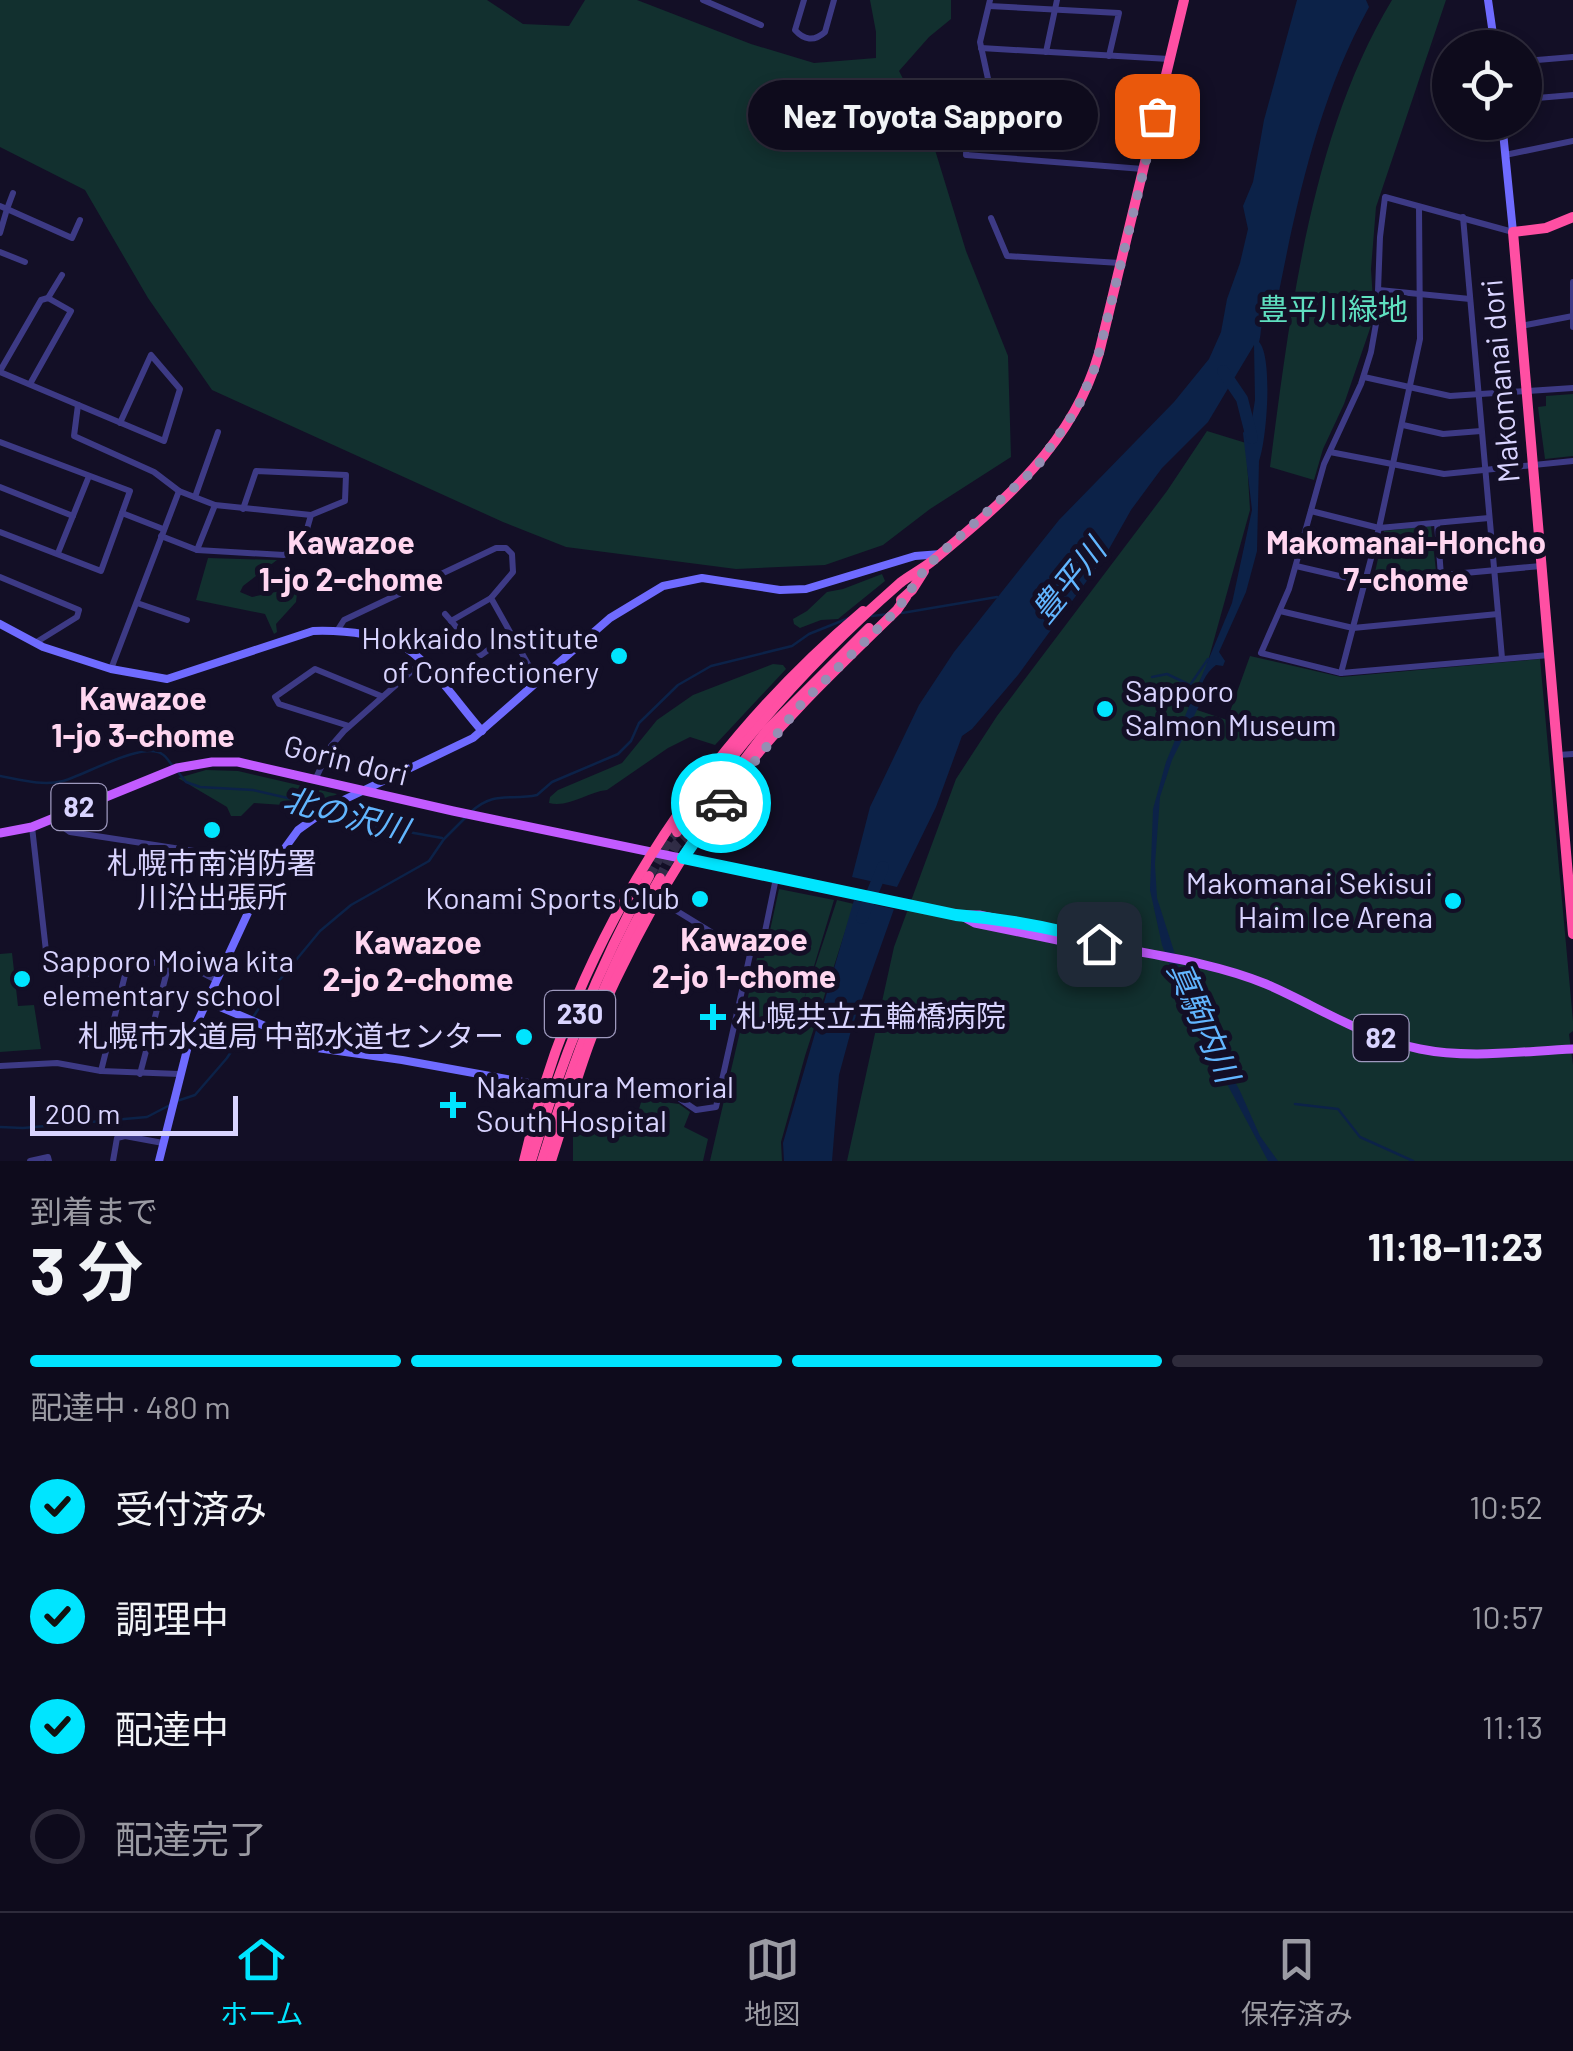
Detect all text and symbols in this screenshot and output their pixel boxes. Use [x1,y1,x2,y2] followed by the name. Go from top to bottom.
[1432,30,1542,140] map controls
[1432,30,1542,140] button: locate
[1115,74,1200,159] pin
[747,81,1097,151] callout: Nez Toyota Sapporo
[1130,89,1185,144] icon: bag
[783,96,1063,134] text: Nez Toyota Sapporo
[1472,278,1526,484] street label: Makomanai dori
[1258,290,1408,326] park label: 豊平川緑地
[259,522,443,597] district label: Kawazoe 1-jo 2-chome
[1266,522,1546,597] district label: Makomanai-Honcho 7-chome
[1022,528,1114,629] water label: 豊平川
[361,619,599,689] place label: Hokkaido Institute of Confectionery
[608,645,630,667] marker: Hokkaido Institute of Confectionery
[1125,672,1337,742] place label: Sapporo Salmon Museum
[51,678,235,753] district label: Kawazoe 1-jo 3-chome
[1094,698,1116,720] marker: Sapporo Salmon Museum
[281,726,412,792] street label: Gorin dori
[671,753,771,853] courier
[694,776,749,831] icon: car
[280,778,416,849] water label: 北の沢川
[52,784,106,830] road number: 82
[201,819,223,841] marker: 札幌市南消防署 川沿出張所
[107,844,317,914] place label: 札幌市南消防署 川沿出張所
[1186,864,1433,934] place label: Makomanai Sekisui Haim Ice Arena
[425,879,680,915] place label: Konami Sports Club
[689,888,711,910] marker: Konami Sports Club
[1442,890,1464,912] marker: Makomanai Sekisui Haim Ice Arena
[1057,902,1142,987] pin
[1072,917,1127,972] icon: home
[652,919,836,994] district label: Kawazoe 2-jo 1-chome
[323,922,513,997] district label: Kawazoe 2-jo 2-chome
[42,942,294,1012] place label: Sapporo Moiwa kita elementary school
[1161,955,1249,1090] water label: 真駒内川
[11,968,33,990] marker: Sapporo Moiwa kita elementary school
[545,991,615,1037] road number: 230
[736,997,1006,1033] place label: 札幌共立五輪橋病院
[700,1004,726,1030] marker: 札幌共立五輪橋病院
[1354,1015,1408,1061] road number: 82
[78,1017,504,1053] place label: 札幌市水道局 中部水道センター
[513,1026,535,1048] marker: 札幌市水道局 中部水道センター
[476,1068,734,1138] place label: Nakamura Memorial South Hospital
[30,1091,238,1136] scale bar
[440,1092,466,1118] marker: Nakamura Memorial South Hospital
[45,1096,120,1130] text: 200 m
[30,1191,158,1229] text: 到着まで
[1368,1223,1543,1269] text: 11:18–11:23
[30,1230,143,1308] text: 3 分
[30,1387,231,1425] text: 配達中 · 480 m
[30,1479,85,1534] icon: check
[115,1485,267,1531] text: 受付済み
[1469,1487,1543,1525] text: 10:52
[30,1589,85,1644] icon: check
[115,1595,229,1641] text: 調理中
[1471,1597,1543,1635] text: 10:57
[30,1699,85,1754] icon: check
[115,1705,229,1751] text: 配達中
[1482,1707,1543,1745] text: 11:13
[115,1815,267,1861] text: 配達完了
[220,1932,303,2032] tab: ホーム
[744,1932,800,2032] tab: 地図
[1241,1932,1353,2032] tab: 保存済み

